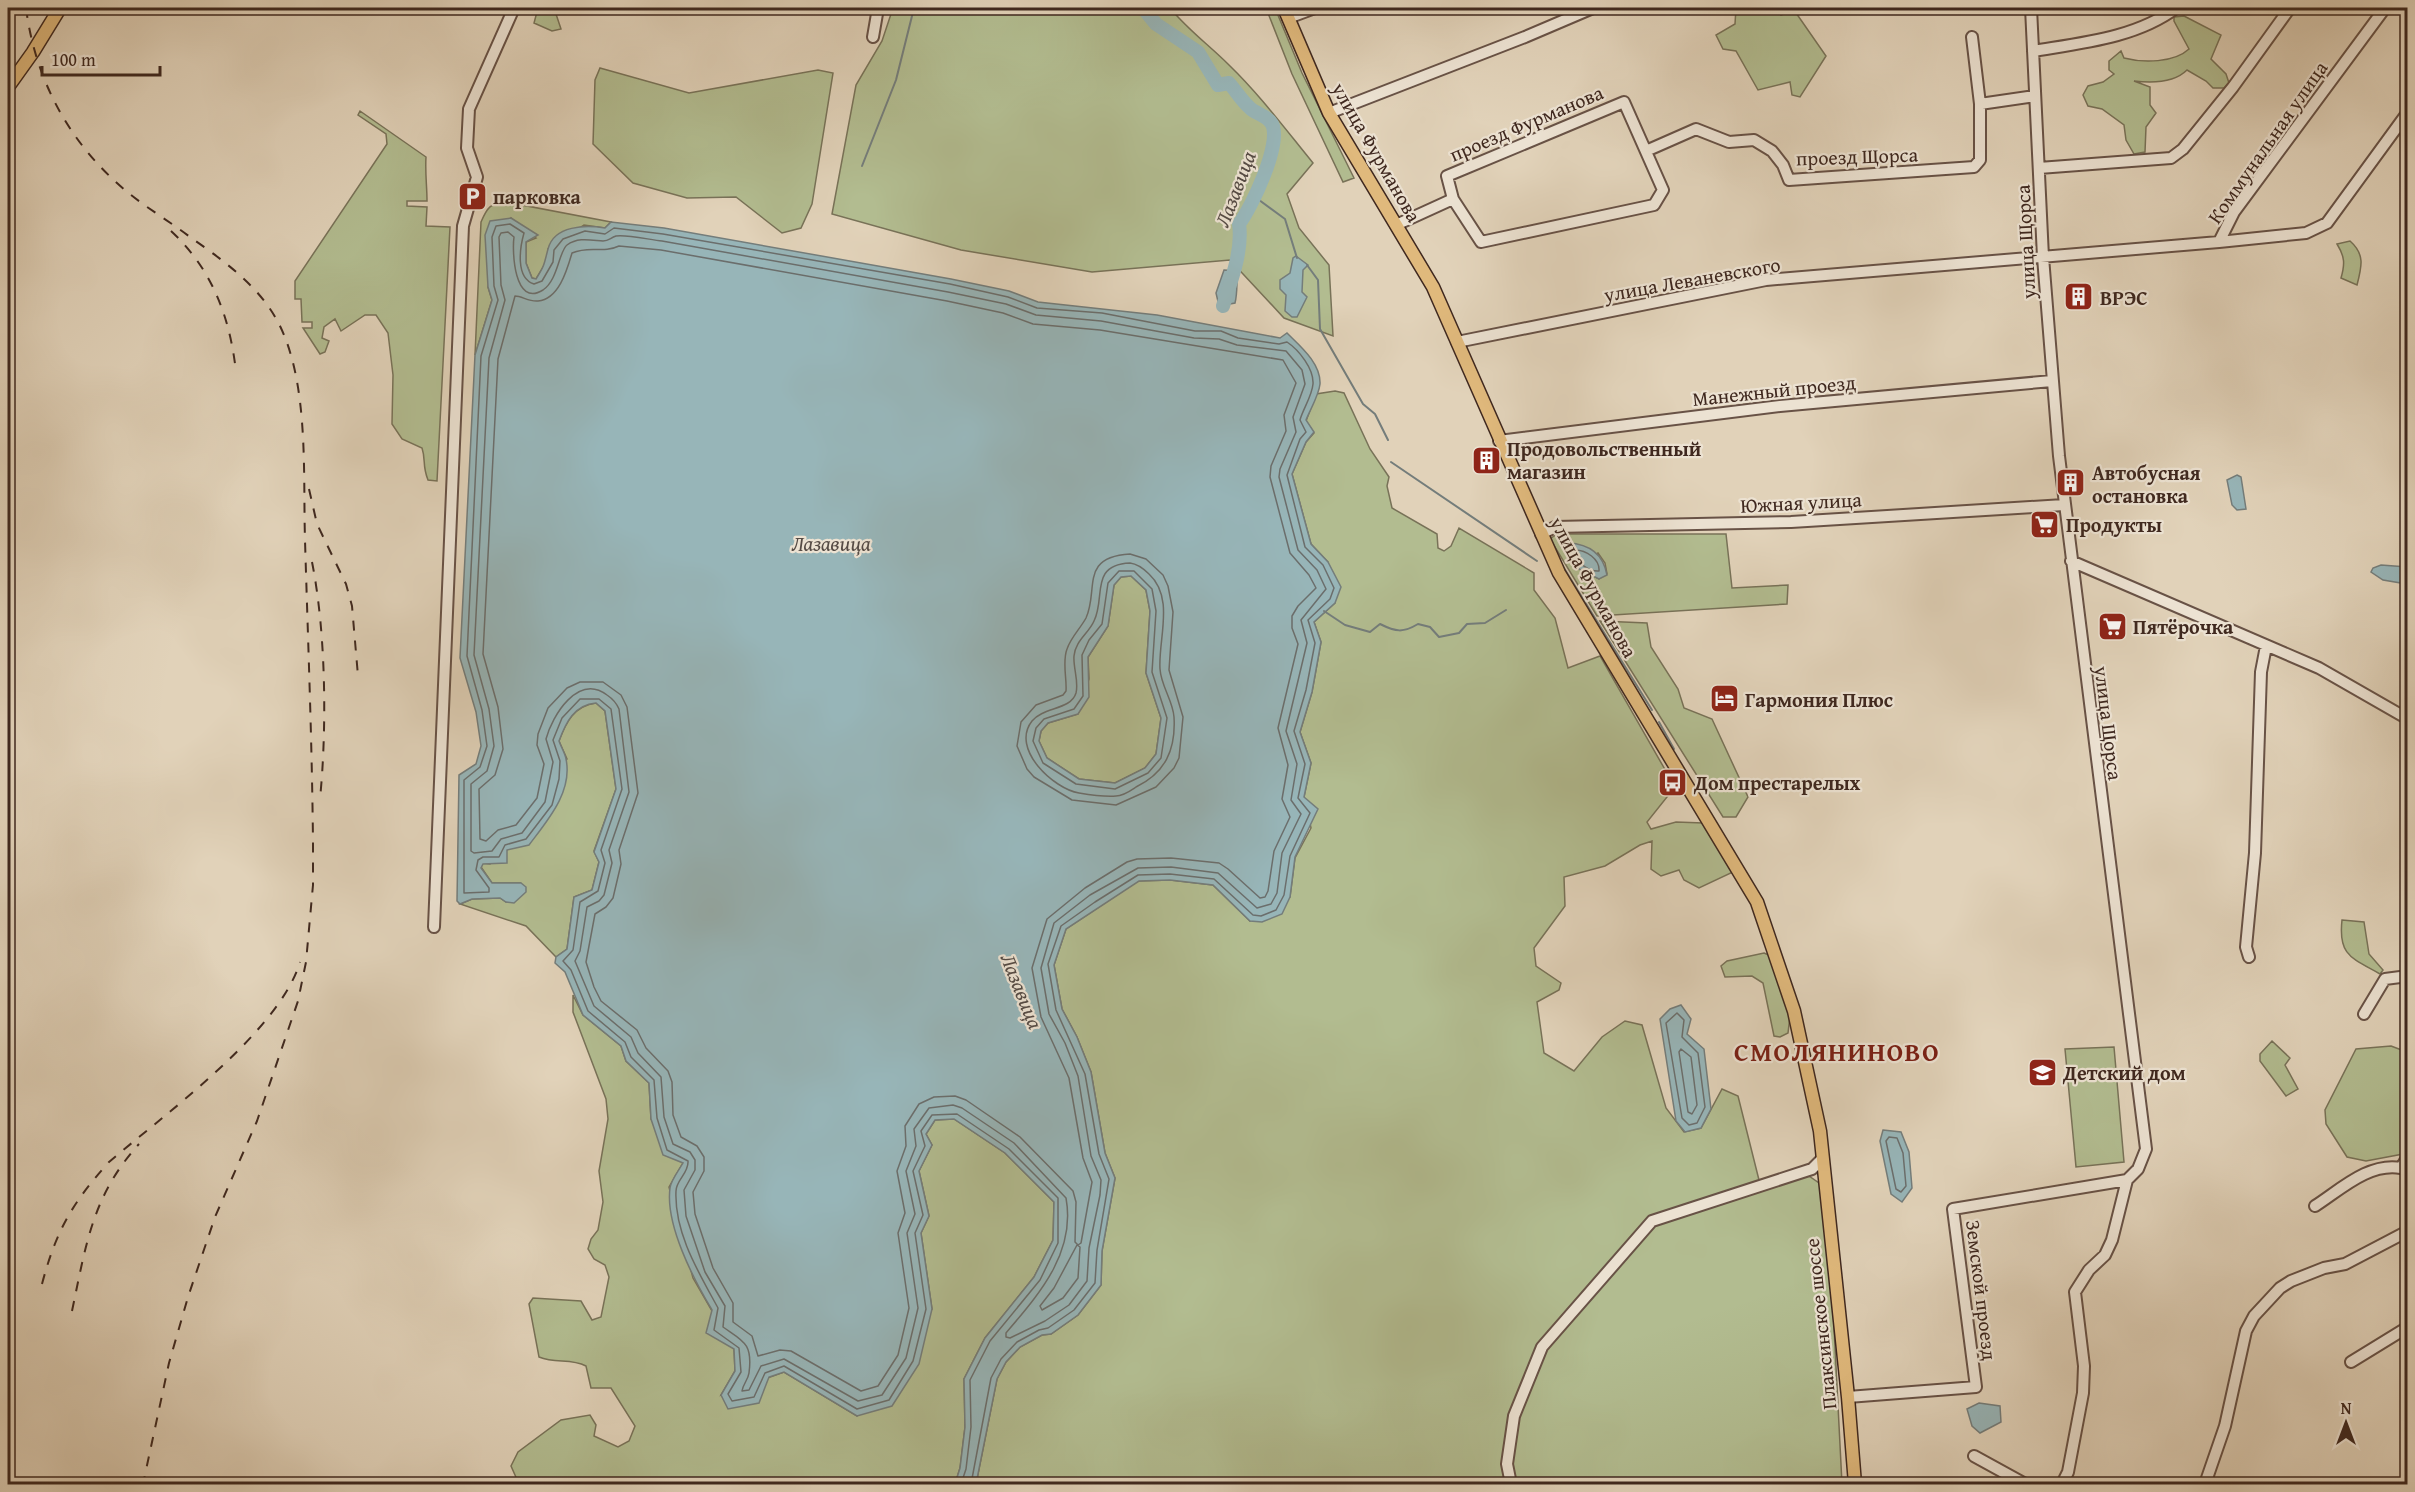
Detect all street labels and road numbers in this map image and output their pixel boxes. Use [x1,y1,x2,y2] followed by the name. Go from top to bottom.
[2200,54,2334,229] street label: Коммунальная улица
[1325,76,1429,228] street label: улица Фурманова
[1445,77,1608,168] street label: проезд Фурманова
[1796,139,1919,173] street label: проезд Щорса
[2007,184,2043,301] street label: улица Щорса
[1601,249,1783,309] street label: улица Леваневского
[1691,367,1857,413] street label: Манежный проезд
[1740,484,1863,520] street label: Южная улица
[1543,510,1645,663] street label: улица Фурманова
[2087,663,2130,782] street label: улица Щорса
[1959,1218,2005,1362] street label: Земской проезд
[1797,1237,1843,1411] street label: Плаксинское шоссе

